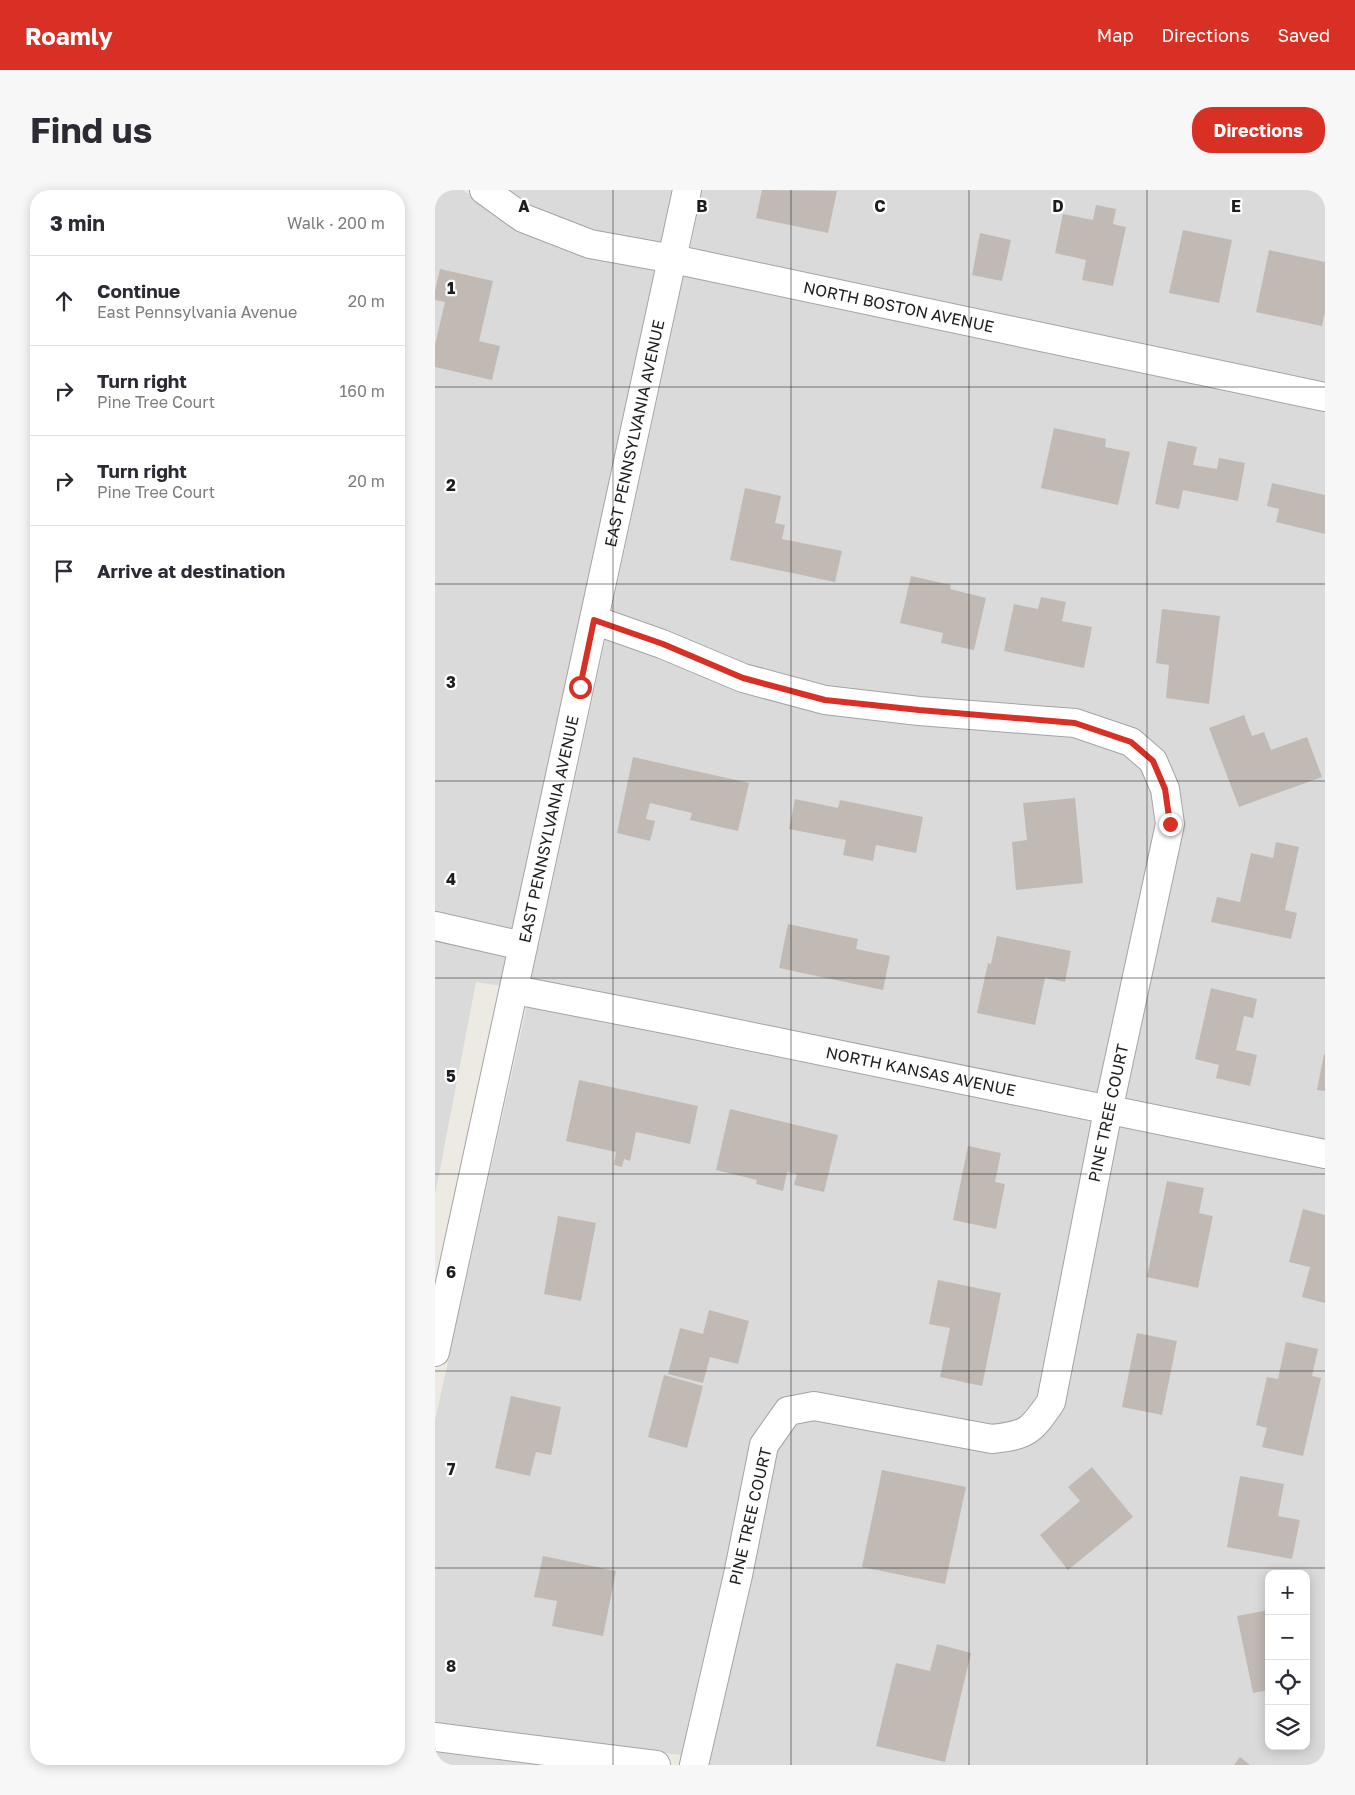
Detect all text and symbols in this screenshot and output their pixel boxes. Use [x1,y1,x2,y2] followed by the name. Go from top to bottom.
[25,21,113,50] text: Roamly
[1097,24,1133,46] text: Map
[1161,24,1249,46] text: Directions
[1277,24,1330,46] text: Saved
[1192,107,1325,153] button: Directions
[30,109,152,151] text: Find us
[518,196,530,216] text: A
[696,196,708,216] text: B
[874,196,886,216] text: C
[1052,196,1064,216] text: D
[1231,196,1241,216] text: E
[50,210,105,236] text: 3 min
[287,213,385,233] text: Walk · 200 m
[802,277,996,337] street label: NORTH BOSTON AVENUE
[447,278,455,298] text: 1
[97,279,180,302] text: Continue
[50,287,78,315] icon: ahead
[348,291,385,311] text: 20 m
[97,302,297,322] text: East Pennsylvania Avenue
[600,318,669,549] street label: EAST PENNSYLVANIA AVENUE
[97,369,187,392] text: Turn right
[50,377,78,405] icon: right
[339,381,385,401] text: 160 m
[97,392,215,412] text: Pine Tree Court
[97,459,187,482] text: Turn right
[50,467,78,495] icon: right
[348,471,385,491] text: 20 m
[446,475,456,495] text: 2
[97,482,215,502] text: Pine Tree Court
[50,557,78,585] icon: arrive
[97,559,285,582] text: Arrive at destination
[446,672,456,692] text: 3
[569,676,592,699] route start
[514,714,583,945] street label: EAST PENNSYLVANIA AVENUE
[1159,813,1182,836] route end
[446,869,456,889] text: 4
[824,1042,1018,1100] street label: NORTH KANSAS AVENUE
[1084,1042,1132,1184] street label: PINE TREE COURT
[446,1066,456,1086] text: 5
[446,1262,456,1282] text: 6
[724,1445,776,1587] street label: PINE TREE COURT
[447,1459,456,1479] text: 7
[1265,1570,1310,1750] map controls
[1265,1570,1310,1615] button: +
[1265,1615,1310,1660] button: −
[446,1656,456,1676] text: 8
[1265,1660,1310,1705] button: locate
[1265,1705,1310,1750] button: layers

